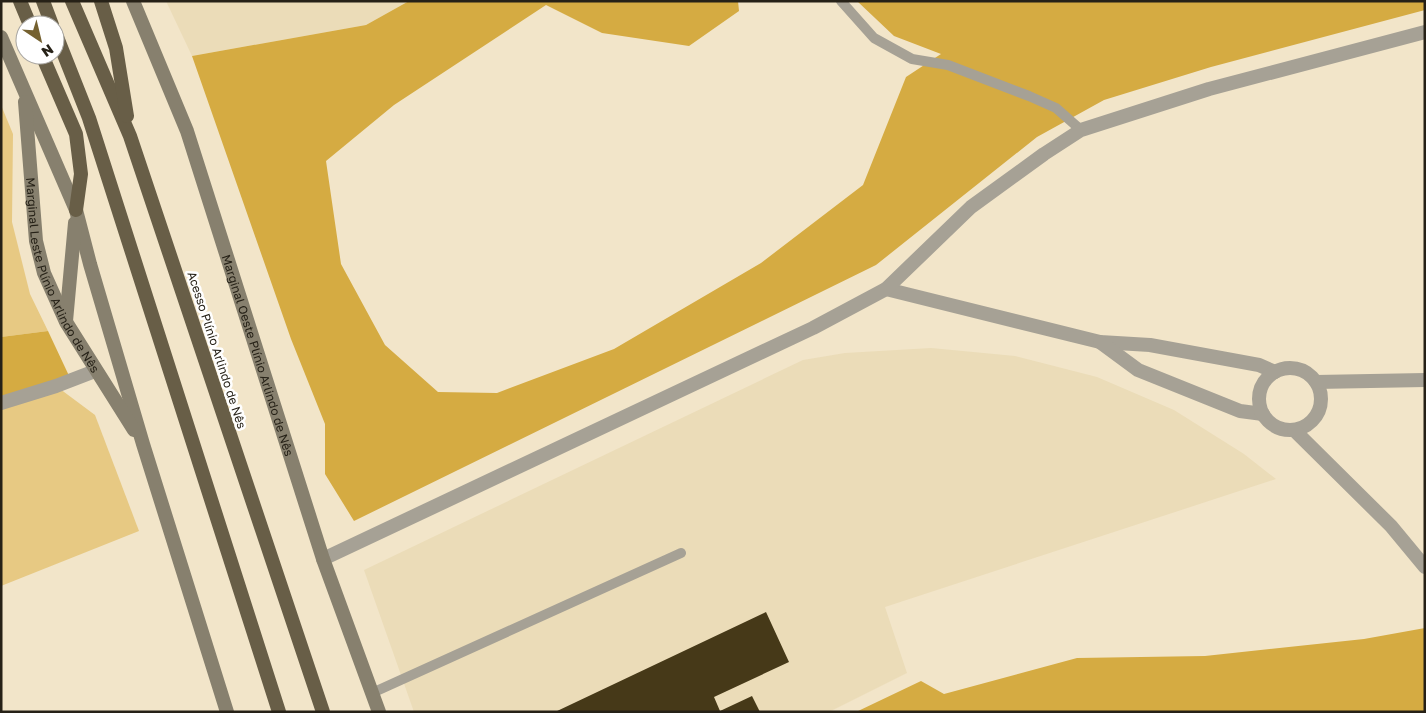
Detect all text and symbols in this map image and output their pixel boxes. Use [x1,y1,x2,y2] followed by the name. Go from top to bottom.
[15,15,65,65] north arrow
[39,41,57,61] text: N
[23,177,103,375] street label: Marginal Leste Plínio Arlindo de Nês
[219,252,297,458] street label: Marginal Oeste Plínio Arlindo de Nês
[184,269,250,431] street label: Acesso Plínio Arlindo de Nês

